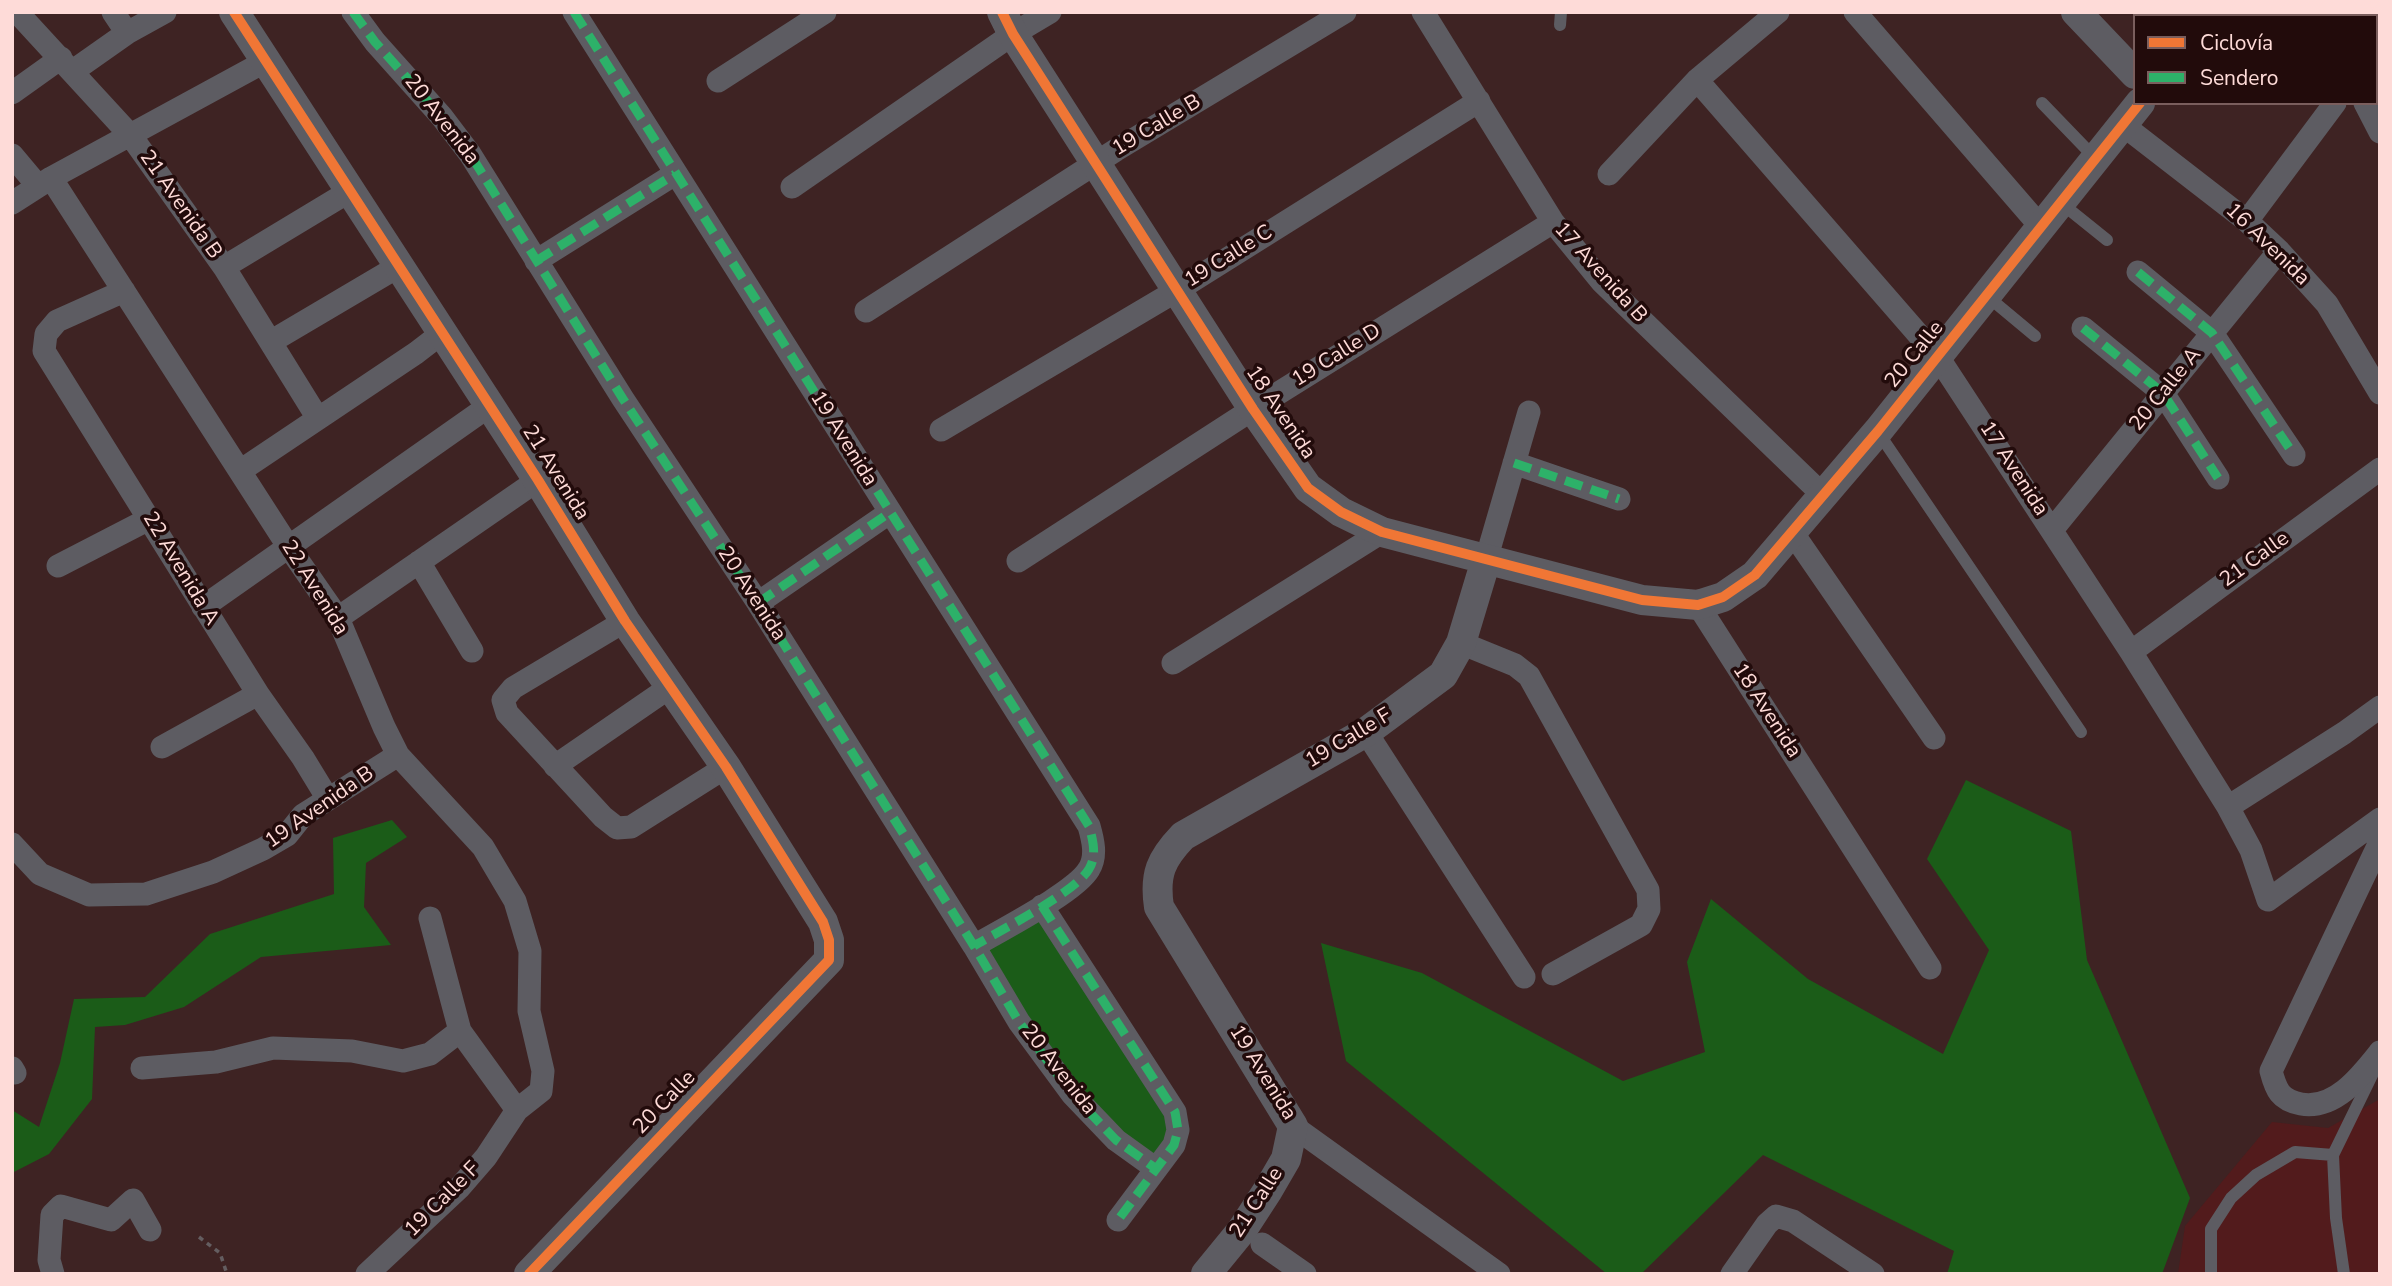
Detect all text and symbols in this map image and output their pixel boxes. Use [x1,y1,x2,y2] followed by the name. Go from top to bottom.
[2133,14,2378,105] legend
[2200,29,2273,57] text: Ciclovía
[2200,64,2279,92] text: Sendero
[398,70,484,170] street label: 20 Avenida
[1108,90,1206,162] street label: 19 Calle B
[133,146,227,264] street label: 21 Avenida B
[2220,199,2314,291] street label: 16 Avenida
[1548,217,1652,329] street label: 17 Avenida B
[1181,220,1277,294] street label: 19 Calle C
[1880,316,1950,394] street label: 20 Calle
[1288,319,1386,393] street label: 19 Calle D
[2125,343,2207,437] street label: 20 Calle A
[1240,361,1320,465] street label: 18 Avenida
[804,387,882,491] street label: 19 Avenida
[1973,417,2053,521] street label: 17 Avenida
[516,421,594,525] street label: 21 Avenida
[136,508,224,630] street label: 22 Avenida A
[2216,527,2294,593] street label: 21 Calle
[275,536,353,640] street label: 22 Avenida
[711,542,791,646] street label: 20 Avenida
[1726,659,1806,763] street label: 18 Avenida
[1301,703,1397,775] street label: 19 Calle F
[261,761,379,855] street label: 19 Avenida B
[1015,1020,1101,1120] street label: 20 Avenida
[1223,1021,1301,1125] street label: 19 Avenida
[628,1066,702,1140] street label: 20 Calle
[400,1157,486,1243] street label: 19 Calle F
[1225,1163,1289,1243] street label: 21 Calle

